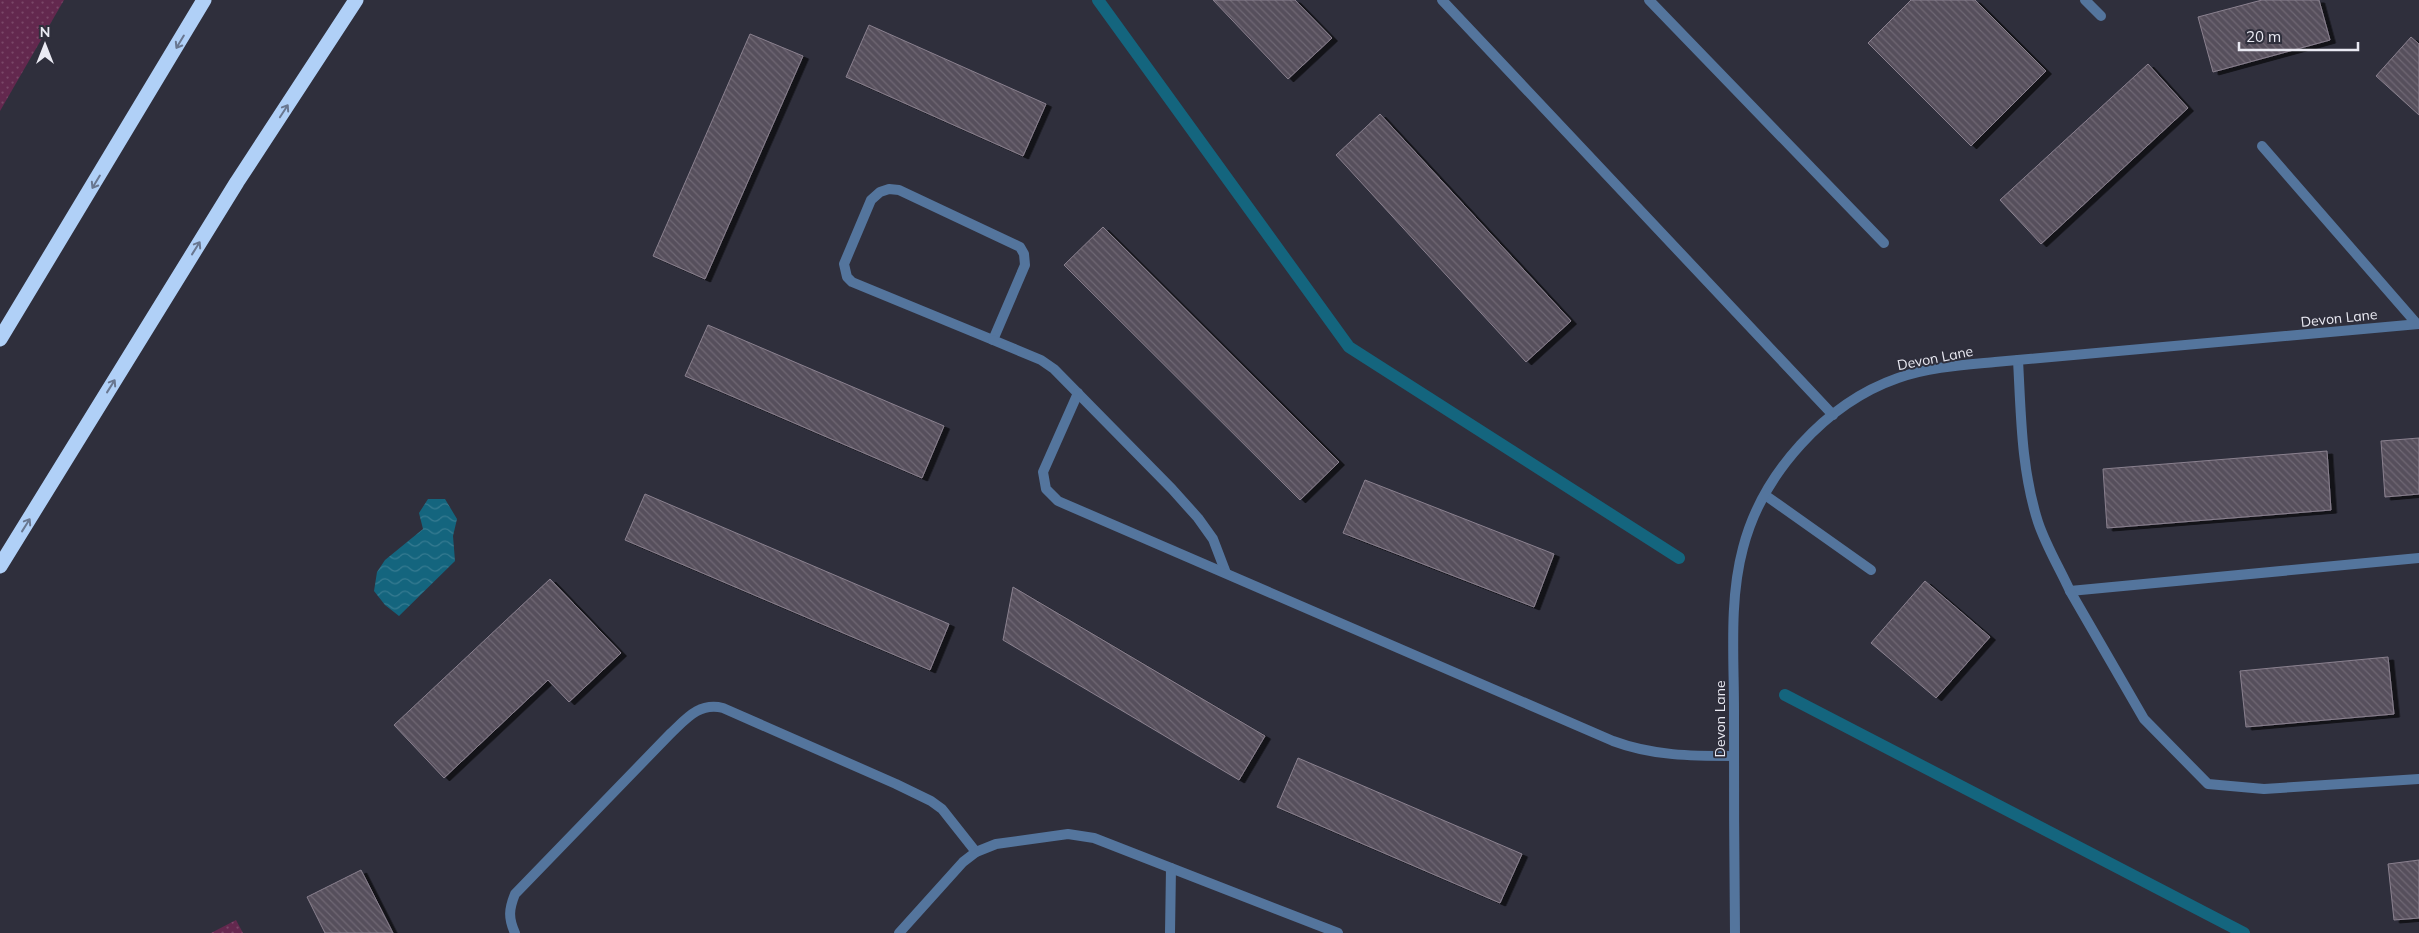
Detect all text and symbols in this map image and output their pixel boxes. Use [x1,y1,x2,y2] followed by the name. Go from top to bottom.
[20,20,70,70] north arrow
[2239,20,2358,52] scale bar
[40,23,50,41] text: N
[2246,27,2281,46] text: 20 m
[174,34,184,48] one-way arrow
[278,104,289,118] one-way arrow
[91,174,101,188] one-way arrow
[191,241,202,255] one-way arrow
[2300,305,2378,331] street label: Devon Lane
[1895,342,1975,374] street label: Devon Lane
[107,380,117,394] one-way arrow
[21,518,31,532] one-way arrow
[1711,680,1729,758] street label: Devon Lane

